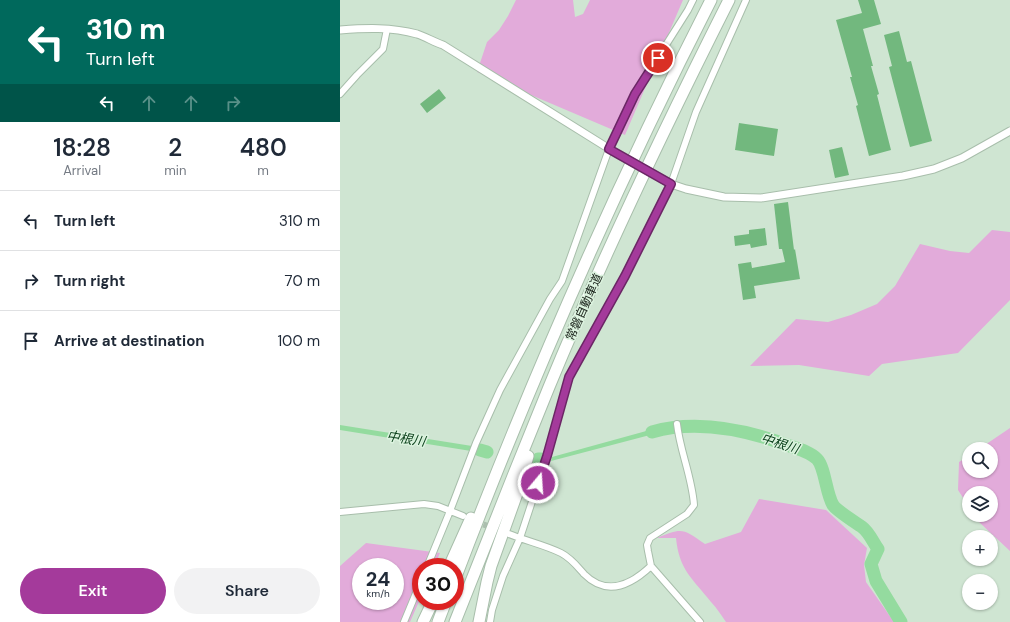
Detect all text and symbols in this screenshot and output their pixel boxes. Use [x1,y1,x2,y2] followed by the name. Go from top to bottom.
[86,11,166,48] text: 310 m
[20,16,72,68] icon: left
[641,41,675,75] pin
[86,47,155,71] text: Turn left
[647,47,669,69] icon: arrive
[96,92,118,114] icon: left
[138,92,160,114] icon: ahead
[180,92,202,114] icon: ahead
[222,92,244,114] icon: right
[53,132,111,163] text: 18:28
[168,132,182,163] text: 2
[240,132,287,163] text: 480
[63,162,101,179] text: Arrival
[164,162,186,179] text: min
[257,162,269,179] text: m
[20,210,42,232] icon: left
[54,211,115,231] text: Turn left
[279,211,320,231] text: 310 m
[20,270,42,292] icon: right
[54,271,125,291] text: Turn right
[285,271,320,291] text: 70 m
[562,271,606,343] street label: 常磐自動車道
[20,330,42,352] icon: arrive
[54,331,205,351] text: Arrive at destination
[277,331,320,351] text: 100 m
[385,427,428,450] water label: 中根川
[759,429,803,458] water label: 中根川
[962,442,998,610] map controls
[962,442,998,478] button: search
[517,462,559,504] position arrow
[962,486,998,522] button: layers
[962,530,998,566] button: +
[412,558,464,610] speed limit sign: 30
[366,566,390,592] text: 24
[20,568,166,614] button: Exit
[174,568,320,614] button: Share
[962,574,998,610] button: −
[366,587,390,600] text: km/h

